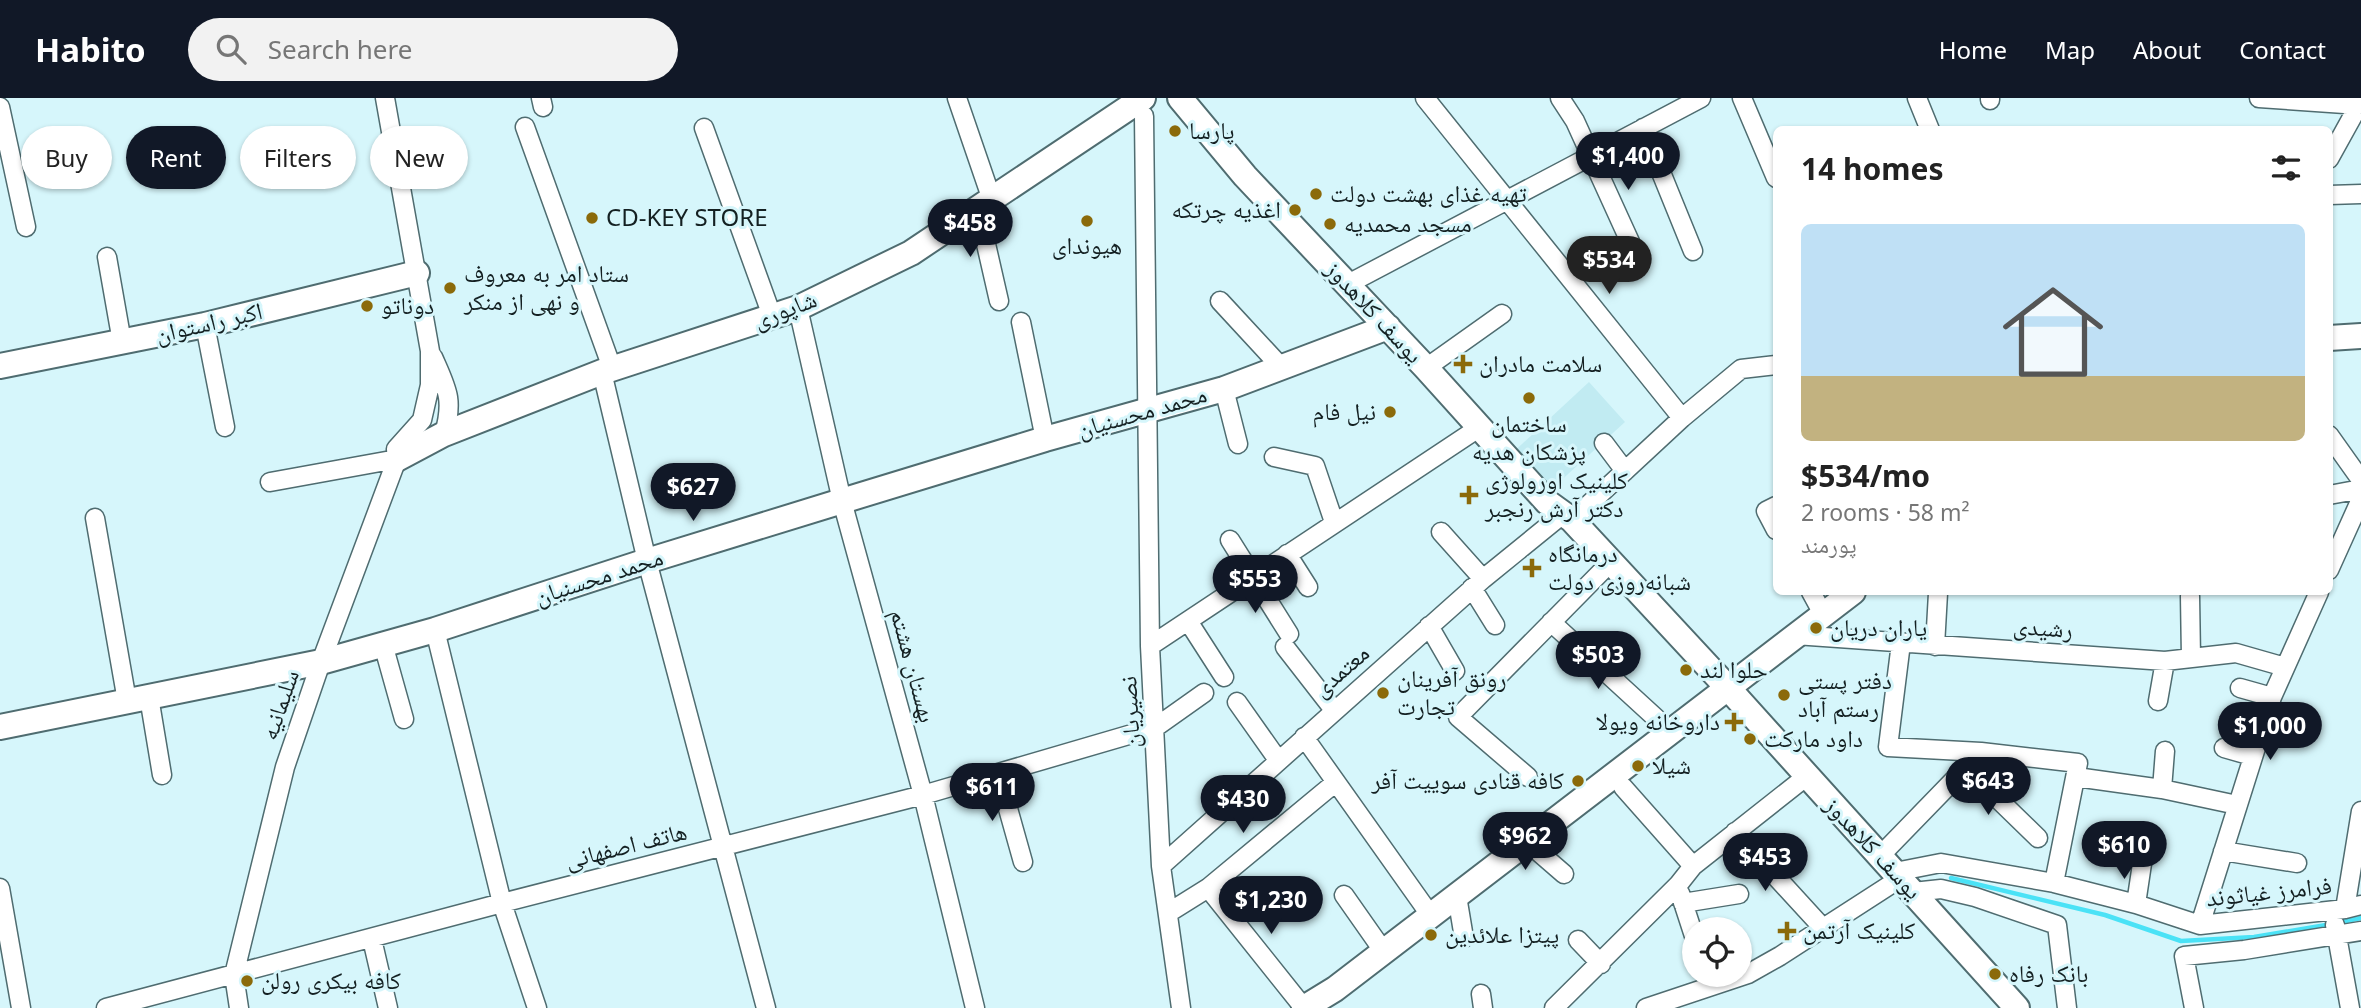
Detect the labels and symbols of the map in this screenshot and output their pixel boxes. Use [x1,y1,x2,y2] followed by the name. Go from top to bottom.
[1189,113,1234,146] place label: پارسا
[1167,123,1183,139] marker: پارسا
[1571,132,1685,192] pin: $1,400
[1330,176,1527,209] place label: تهیه غذای بهشت دولت
[1308,186,1324,202] marker: تهیه غذای بهشت دولت
[1171,192,1281,225] place label: اغذیه چرتکه
[606,200,768,233] place label: CD-KEY STORE
[929,200,1011,259] pin: $458
[1287,202,1303,218] marker: اغذیه چرتکه
[1344,206,1472,239] place label: مسجد محمدیه
[584,210,600,226] marker: CD-KEY STORE
[1079,213,1095,229] marker: هیوندای
[1322,216,1338,232] marker: مسجد محمدیه
[1052,228,1122,261] place label: هیوندای
[1568,236,1650,296] pin: $534
[1318,252,1431,370] street label: یوسف کلاهدوز
[463,256,629,317] place label: ستاد امر به معروف و نهی از منکر
[442,280,458,296] marker: ستاد امر به معروف و نهی از منکر
[748,281,821,336] street label: شاپوری
[381,288,434,321] place label: دوناتو
[152,293,266,350] street label: اکبر راستوان
[359,298,375,314] marker: دوناتو
[1479,346,1602,379] place label: سلامت مادران
[1453,354,1473,374] marker: سلامت مادران
[1073,376,1210,445] street label: محمد محسنیان
[1521,390,1537,406] marker: ساختمان پزشکان هدیه
[1312,394,1376,428] place label: نیل فام
[1382,404,1398,420] marker: نیل فام
[1472,406,1586,467] place label: ساختمان پزشکان هدیه
[1484,463,1628,524] place label: کلینیک اورولوژی دکتر آرش رنجبر
[652,464,734,523] pin: $627
[1459,485,1479,505] marker: کلینیک اورولوژی دکتر آرش رنجبر
[1548,536,1691,597] place label: درمانگاه شبانه‌روزی دولت
[530,539,667,612] street label: محمد محسنیان
[1214,556,1296,615] pin: $553
[1522,558,1542,578] marker: درمانگاه شبانه‌روزی دولت
[883,605,945,726] street label: بهستان هشتم
[2012,608,2074,645] street label: رشیدی
[1830,610,1927,643] place label: یاران دریان
[1808,620,1824,636] marker: یاران دریان
[1557,632,1639,691] pin: $503
[1304,636,1376,704] street label: معتمدی
[1700,652,1768,685] place label: حلوا لند
[1397,661,1507,722] place label: رونق آفرینان تجارت
[1678,662,1694,678] marker: حلوا لند
[1798,663,1892,725] place label: دفتر پستی رستم آباد
[251,665,306,744] street label: سلیمانیه
[1110,675,1147,749] street label: نصیریان
[1375,685,1391,701] marker: رونق آفرینان تجارت
[1776,687,1792,703] marker: دفتر پستی رستم آباد
[2213,702,2327,762] pin: $1,000
[1596,704,1720,737] place label: داروخانه ویولا
[1726,714,1742,730] marker: داروخانه ویولا
[1764,721,1863,754] place label: داود مارکت
[1742,731,1758,747] marker: داود مارکت
[1652,748,1691,781] place label: شیلا
[1630,758,1646,774] marker: شیلا
[1947,758,2029,817] pin: $643
[1370,763,1564,796] place label: کافه قنادی سوییت آفر
[951,764,1033,823] pin: $611
[1570,773,1586,789] marker: کافه قنادی سوییت آفر
[1202,776,1284,835] pin: $430
[1817,788,1930,906] street label: یوسف کلاهدوز
[1484,812,1566,872] pin: $962
[561,813,690,876] street label: هاتف اصفهانی
[2083,822,2165,881] pin: $610
[1724,834,1806,893] pin: $453
[2205,868,2333,913] street label: فرامرز غیاثوند
[1214,876,1328,936] pin: $1,230
[1803,913,1915,946] place label: کلینیک آرتمن
[1445,917,1559,950] place label: پیتزا علائدین
[1777,921,1797,941] marker: کلینیک آرتمن
[1423,927,1439,943] marker: پیتزا علائدین
[2009,956,2088,989] place label: بانک رفاه
[261,963,401,996] place label: کافه بیکری رولن
[1987,966,2003,982] marker: بانک رفاه
[239,973,255,989] marker: کافه بیکری رولن

